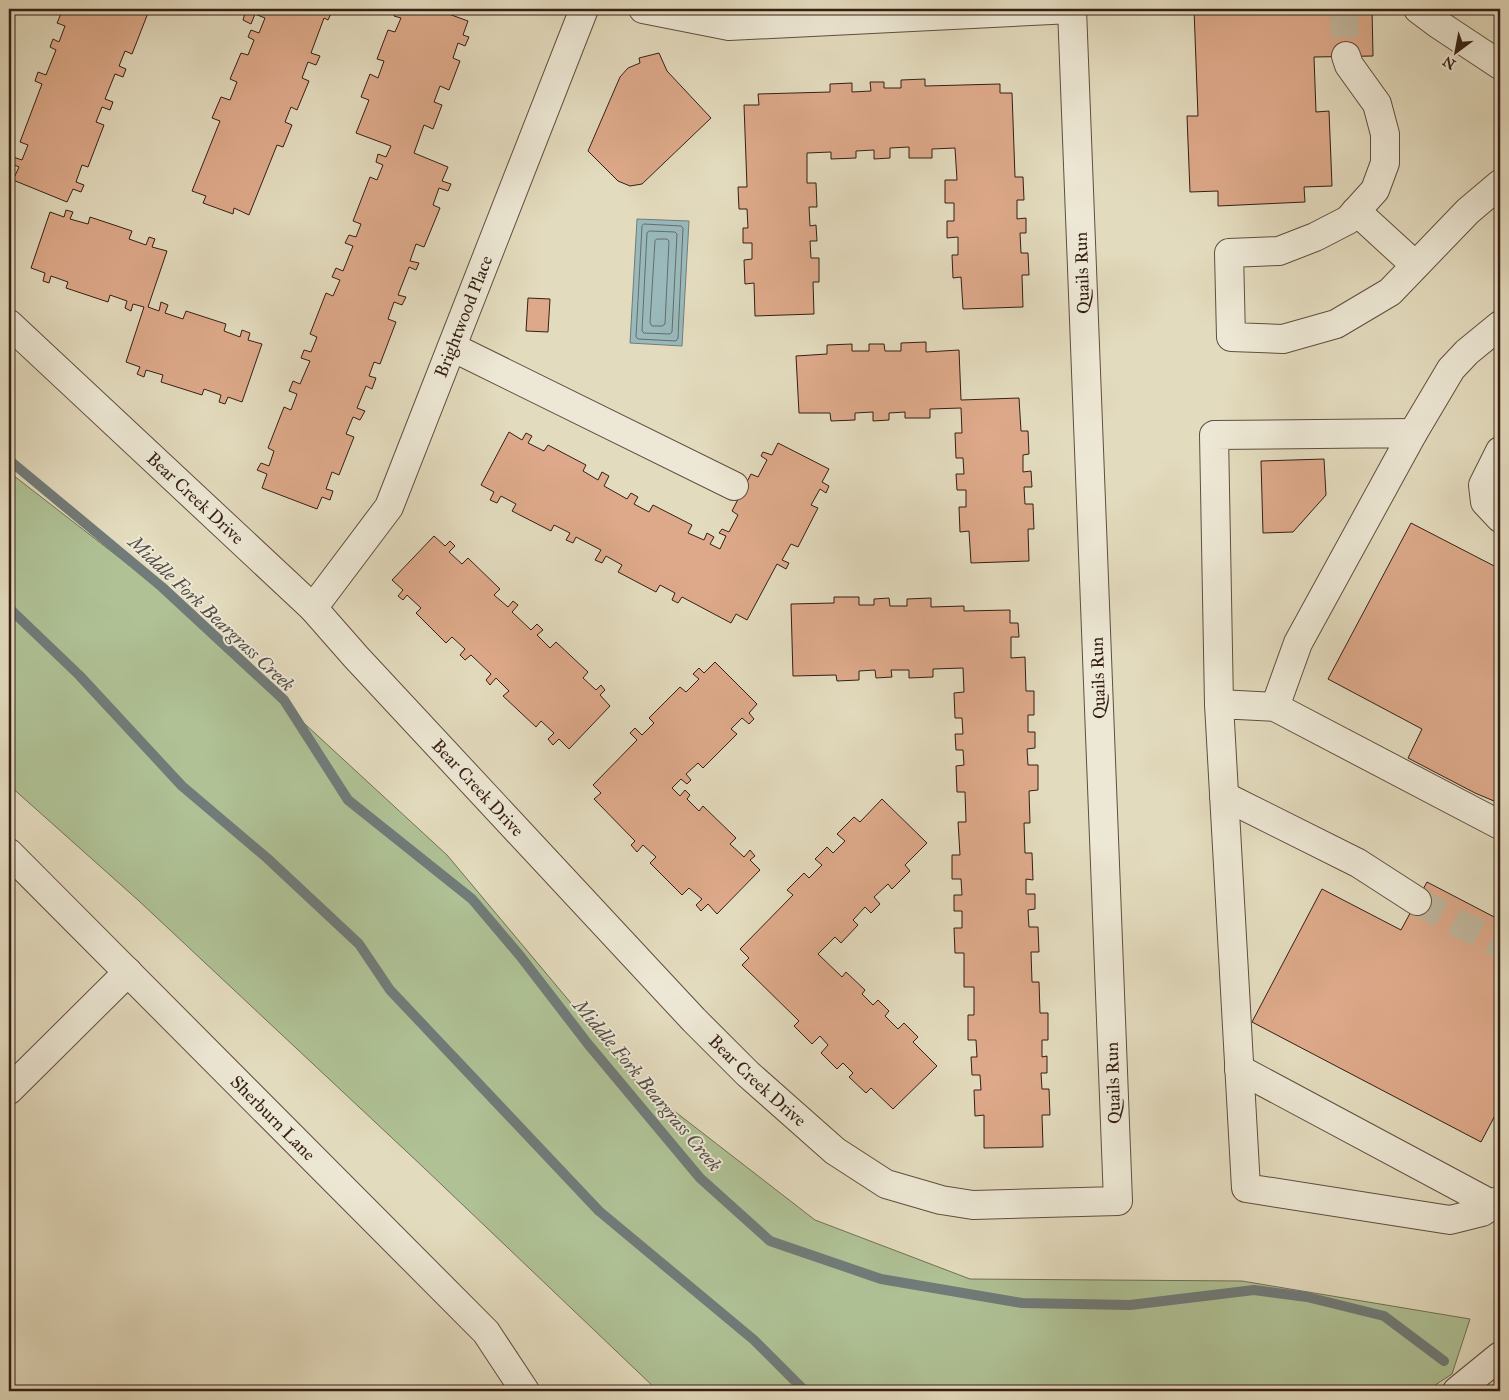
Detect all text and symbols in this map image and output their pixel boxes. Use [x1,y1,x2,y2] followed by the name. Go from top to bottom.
[1432,28,1482,78] north arrow
[1440,52,1459,73] text: N
[1070,231,1094,314] street label: Quails Run
[430,252,497,381] street label: Brightwood Place
[142,447,249,549] street label: Bear Creek Drive
[123,529,300,697] water label: Middle Fork Beargrass Creek
[1086,636,1110,719] street label: Quails Run
[427,734,529,841] street label: Bear Creek Drive
[567,993,727,1177] water label: Middle Fork Beargrass Creek
[704,1030,811,1131] street label: Bear Creek Drive
[1101,1041,1125,1124] street label: Quails Run
[226,1071,320,1165] street label: Sherburn Lane

